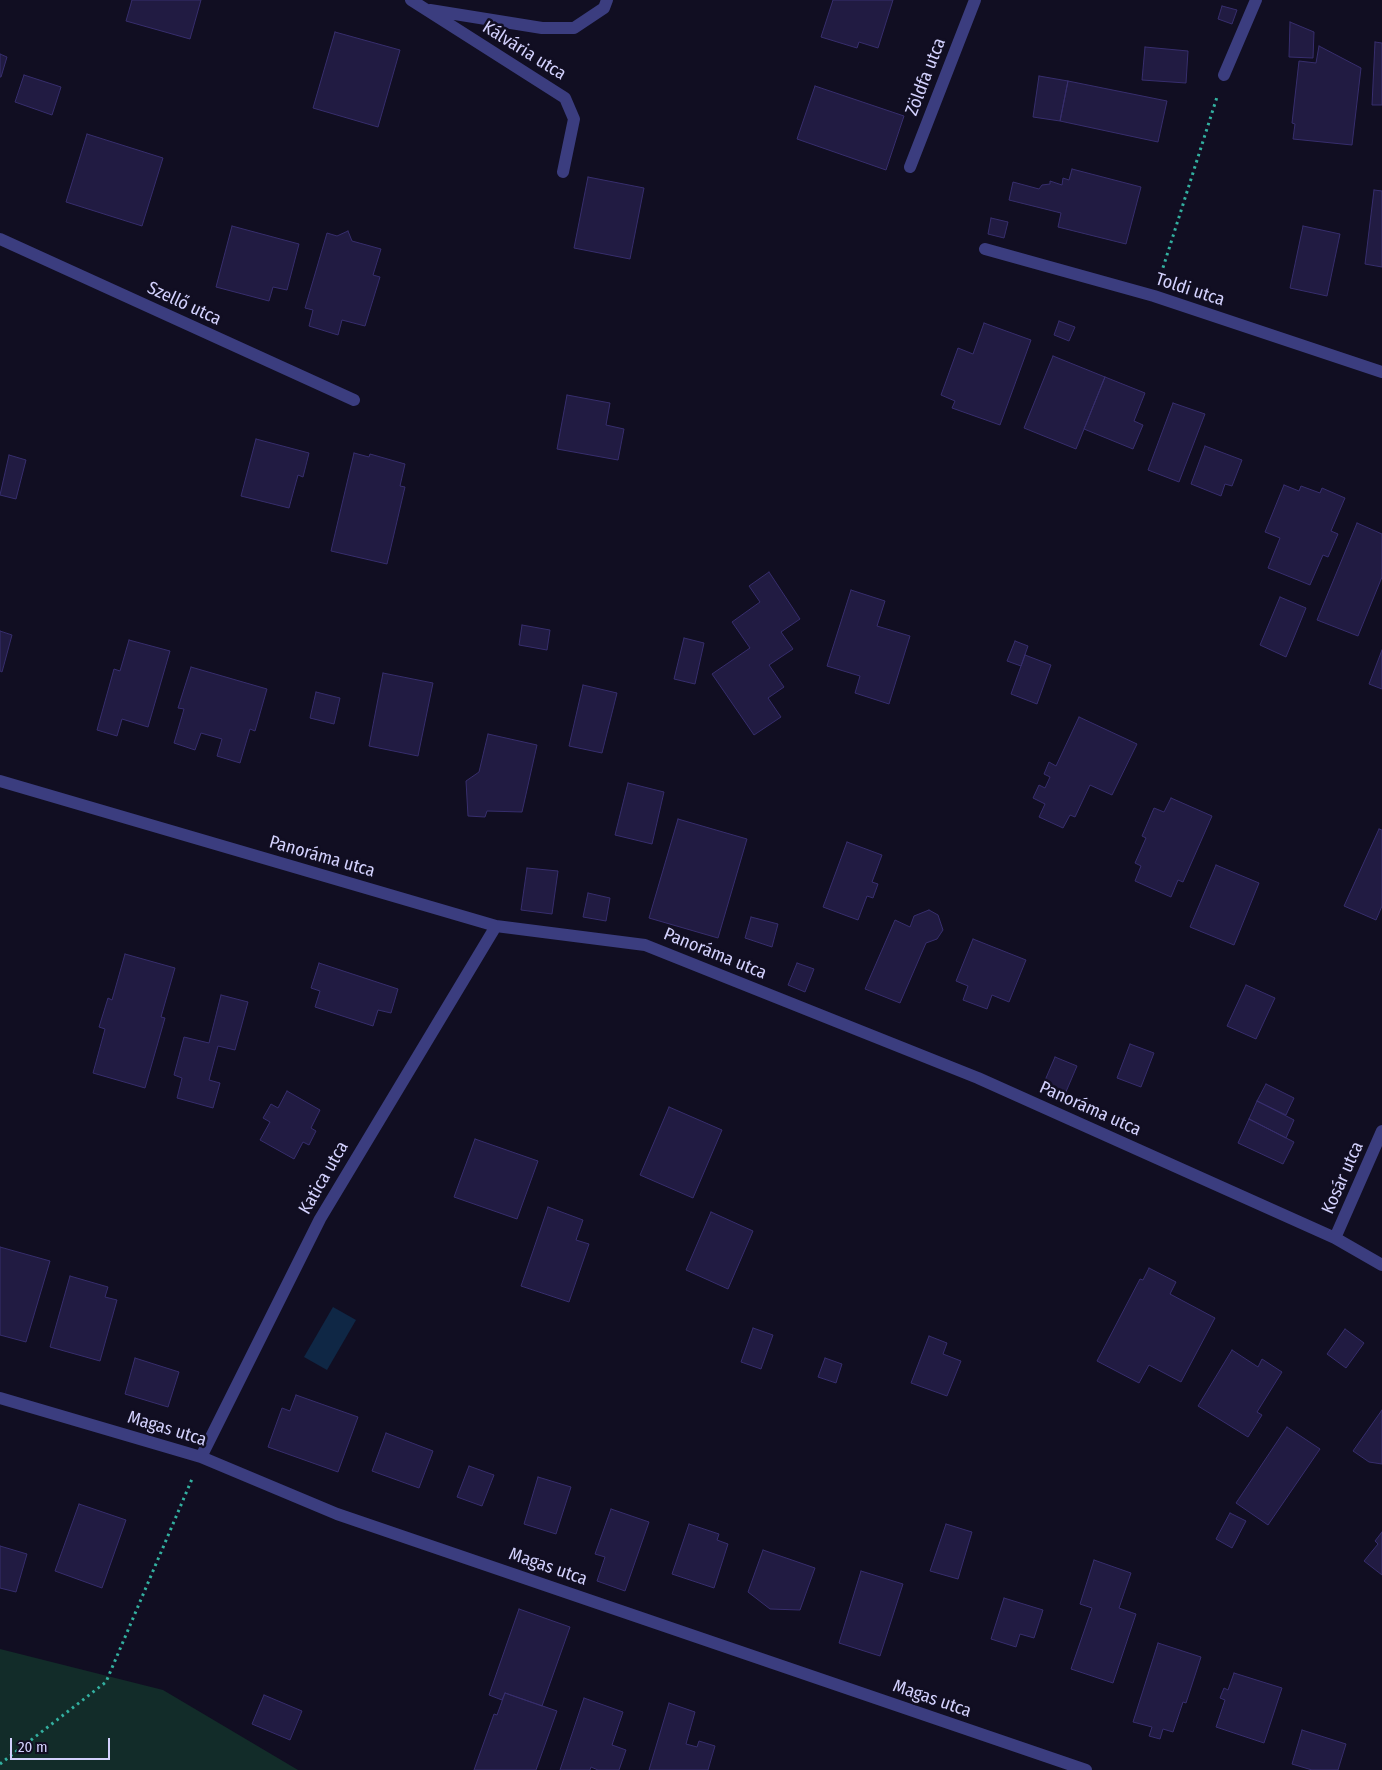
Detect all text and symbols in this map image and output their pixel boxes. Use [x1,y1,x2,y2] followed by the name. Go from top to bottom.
[478,17,570,85] street label: Kálvária utca
[901,35,951,119] street label: Zöldfa utca
[1153,269,1227,311] street label: Toldi utca
[144,277,224,331] street label: Szellő utca
[267,832,377,882] street label: Panoráma utca
[660,924,770,984] street label: Panoráma utca
[1036,1077,1144,1141] street label: Panoráma utca
[295,1138,353,1218] street label: Katica utca
[1317,1138,1369,1218] street label: Kosár utca
[125,1407,209,1451] street label: Magas utca
[506,1544,590,1590] street label: Magas utca
[890,1676,974,1722] street label: Magas utca
[12,1728,112,1760] scale bar
[18,1738,48,1756] text: 20 m

